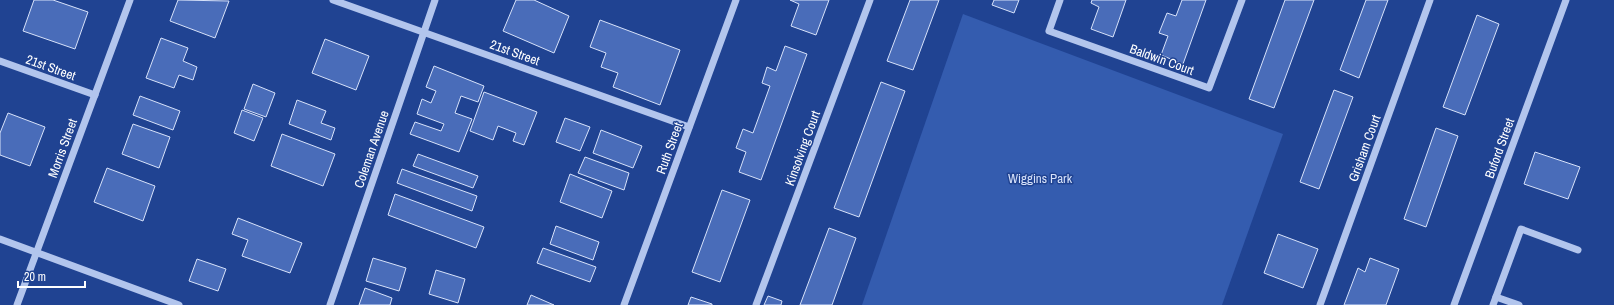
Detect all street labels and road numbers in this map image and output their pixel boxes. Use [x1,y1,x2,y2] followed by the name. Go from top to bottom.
[488,36,542,69] street label: 21st Street
[1127,40,1196,79] street label: Baldwin Court
[24,51,78,84] street label: 21st Street
[350,108,393,190] street label: Coleman Avenue
[781,108,824,188] street label: Kinsolving Court
[1345,112,1384,184] street label: Grisham Court
[44,116,81,180] street label: Morris Street
[1481,116,1518,181] street label: Buford Street
[652,120,687,176] street label: Ruth Street

